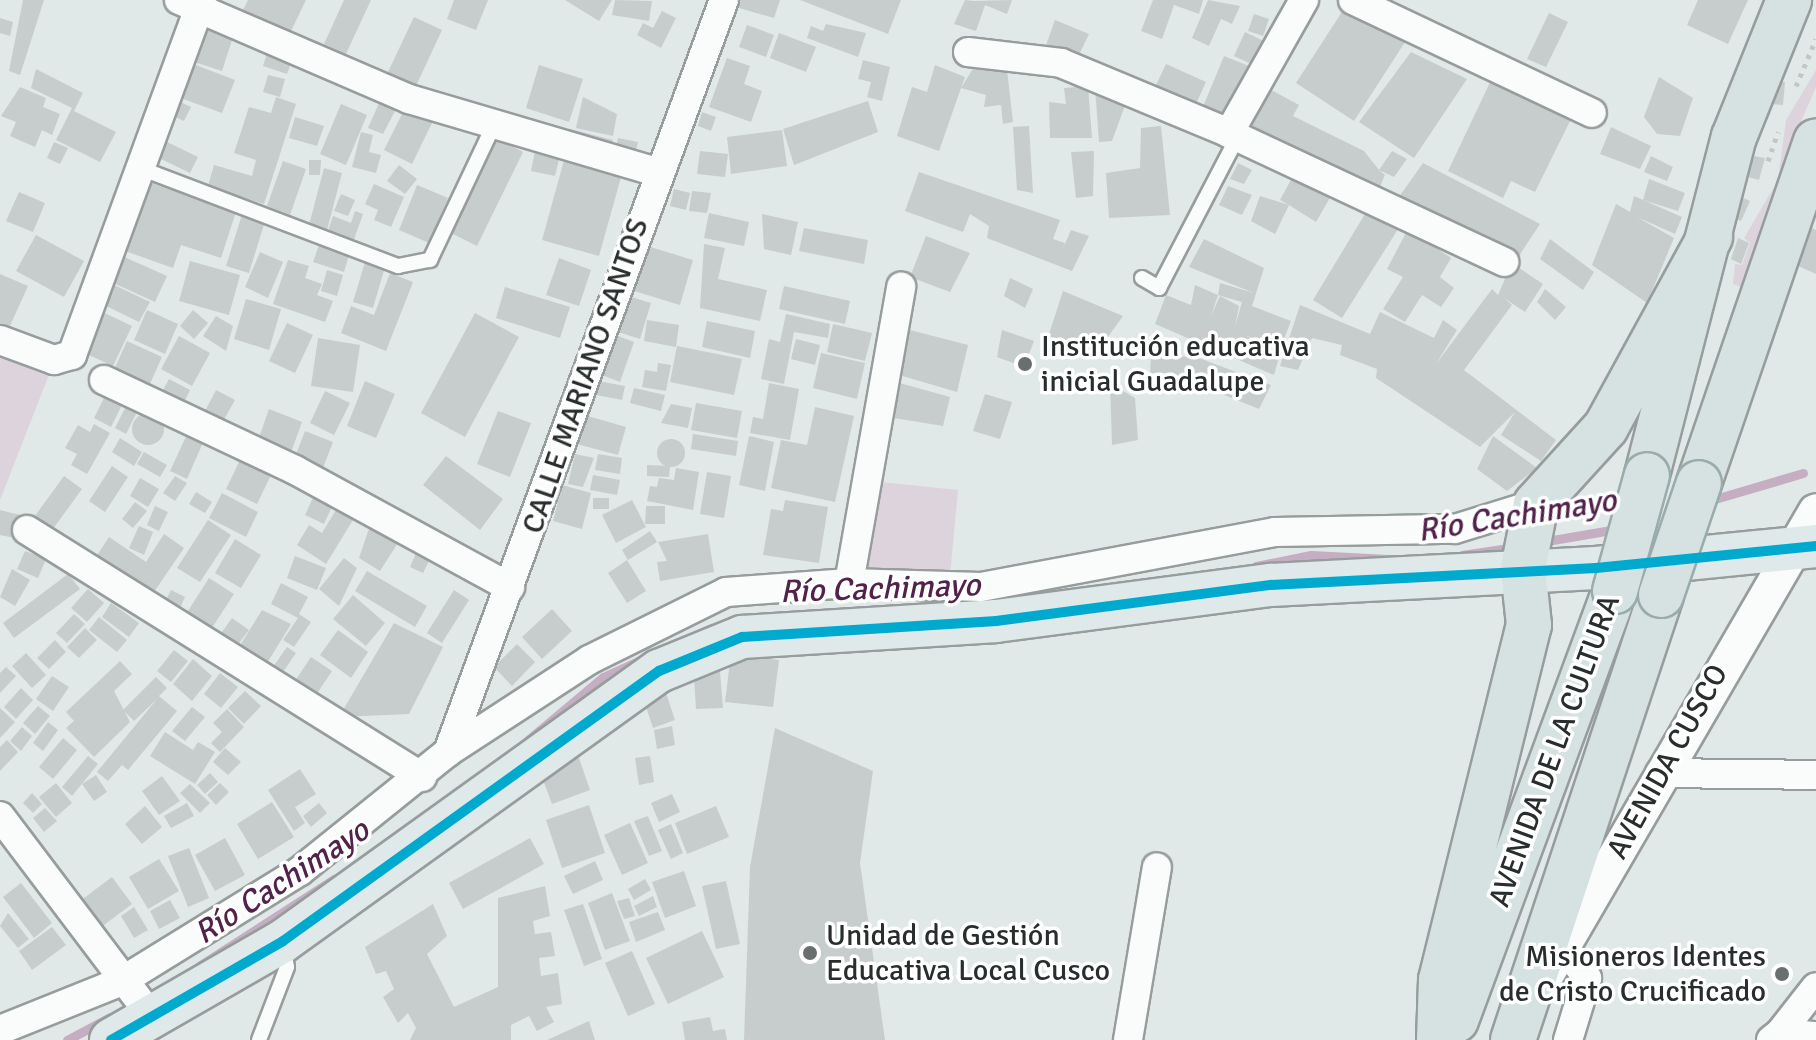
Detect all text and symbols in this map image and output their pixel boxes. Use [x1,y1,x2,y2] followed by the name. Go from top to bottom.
[515,214,657,538] street label: CALLE MARIANO SANTOS
[1041,329,1310,400] place label: Institución educativa inicial Guadalupe
[1016,355,1034,373] marker: Institución educativa inicial Guadalupe
[1415,481,1619,551] water label: Río Cachimayo
[779,566,981,612] water label: Río Cachimayo
[1482,590,1628,912] street label: AVENIDA DE LA CULTURA
[1600,659,1736,865] street label: AVENIDA CUSCO
[187,811,377,953] water label: Río Cachimayo
[826,918,1110,988] place label: Unidad de Gestión Educativa Local Cusco
[1499,939,1766,1010] place label: Misioneros Identes de Cristo Crucificado
[801,944,819,962] marker: Unidad de Gestión Educativa Local Cusco
[1773,965,1791,983] marker: Misioneros Identes de Cristo Crucificado

